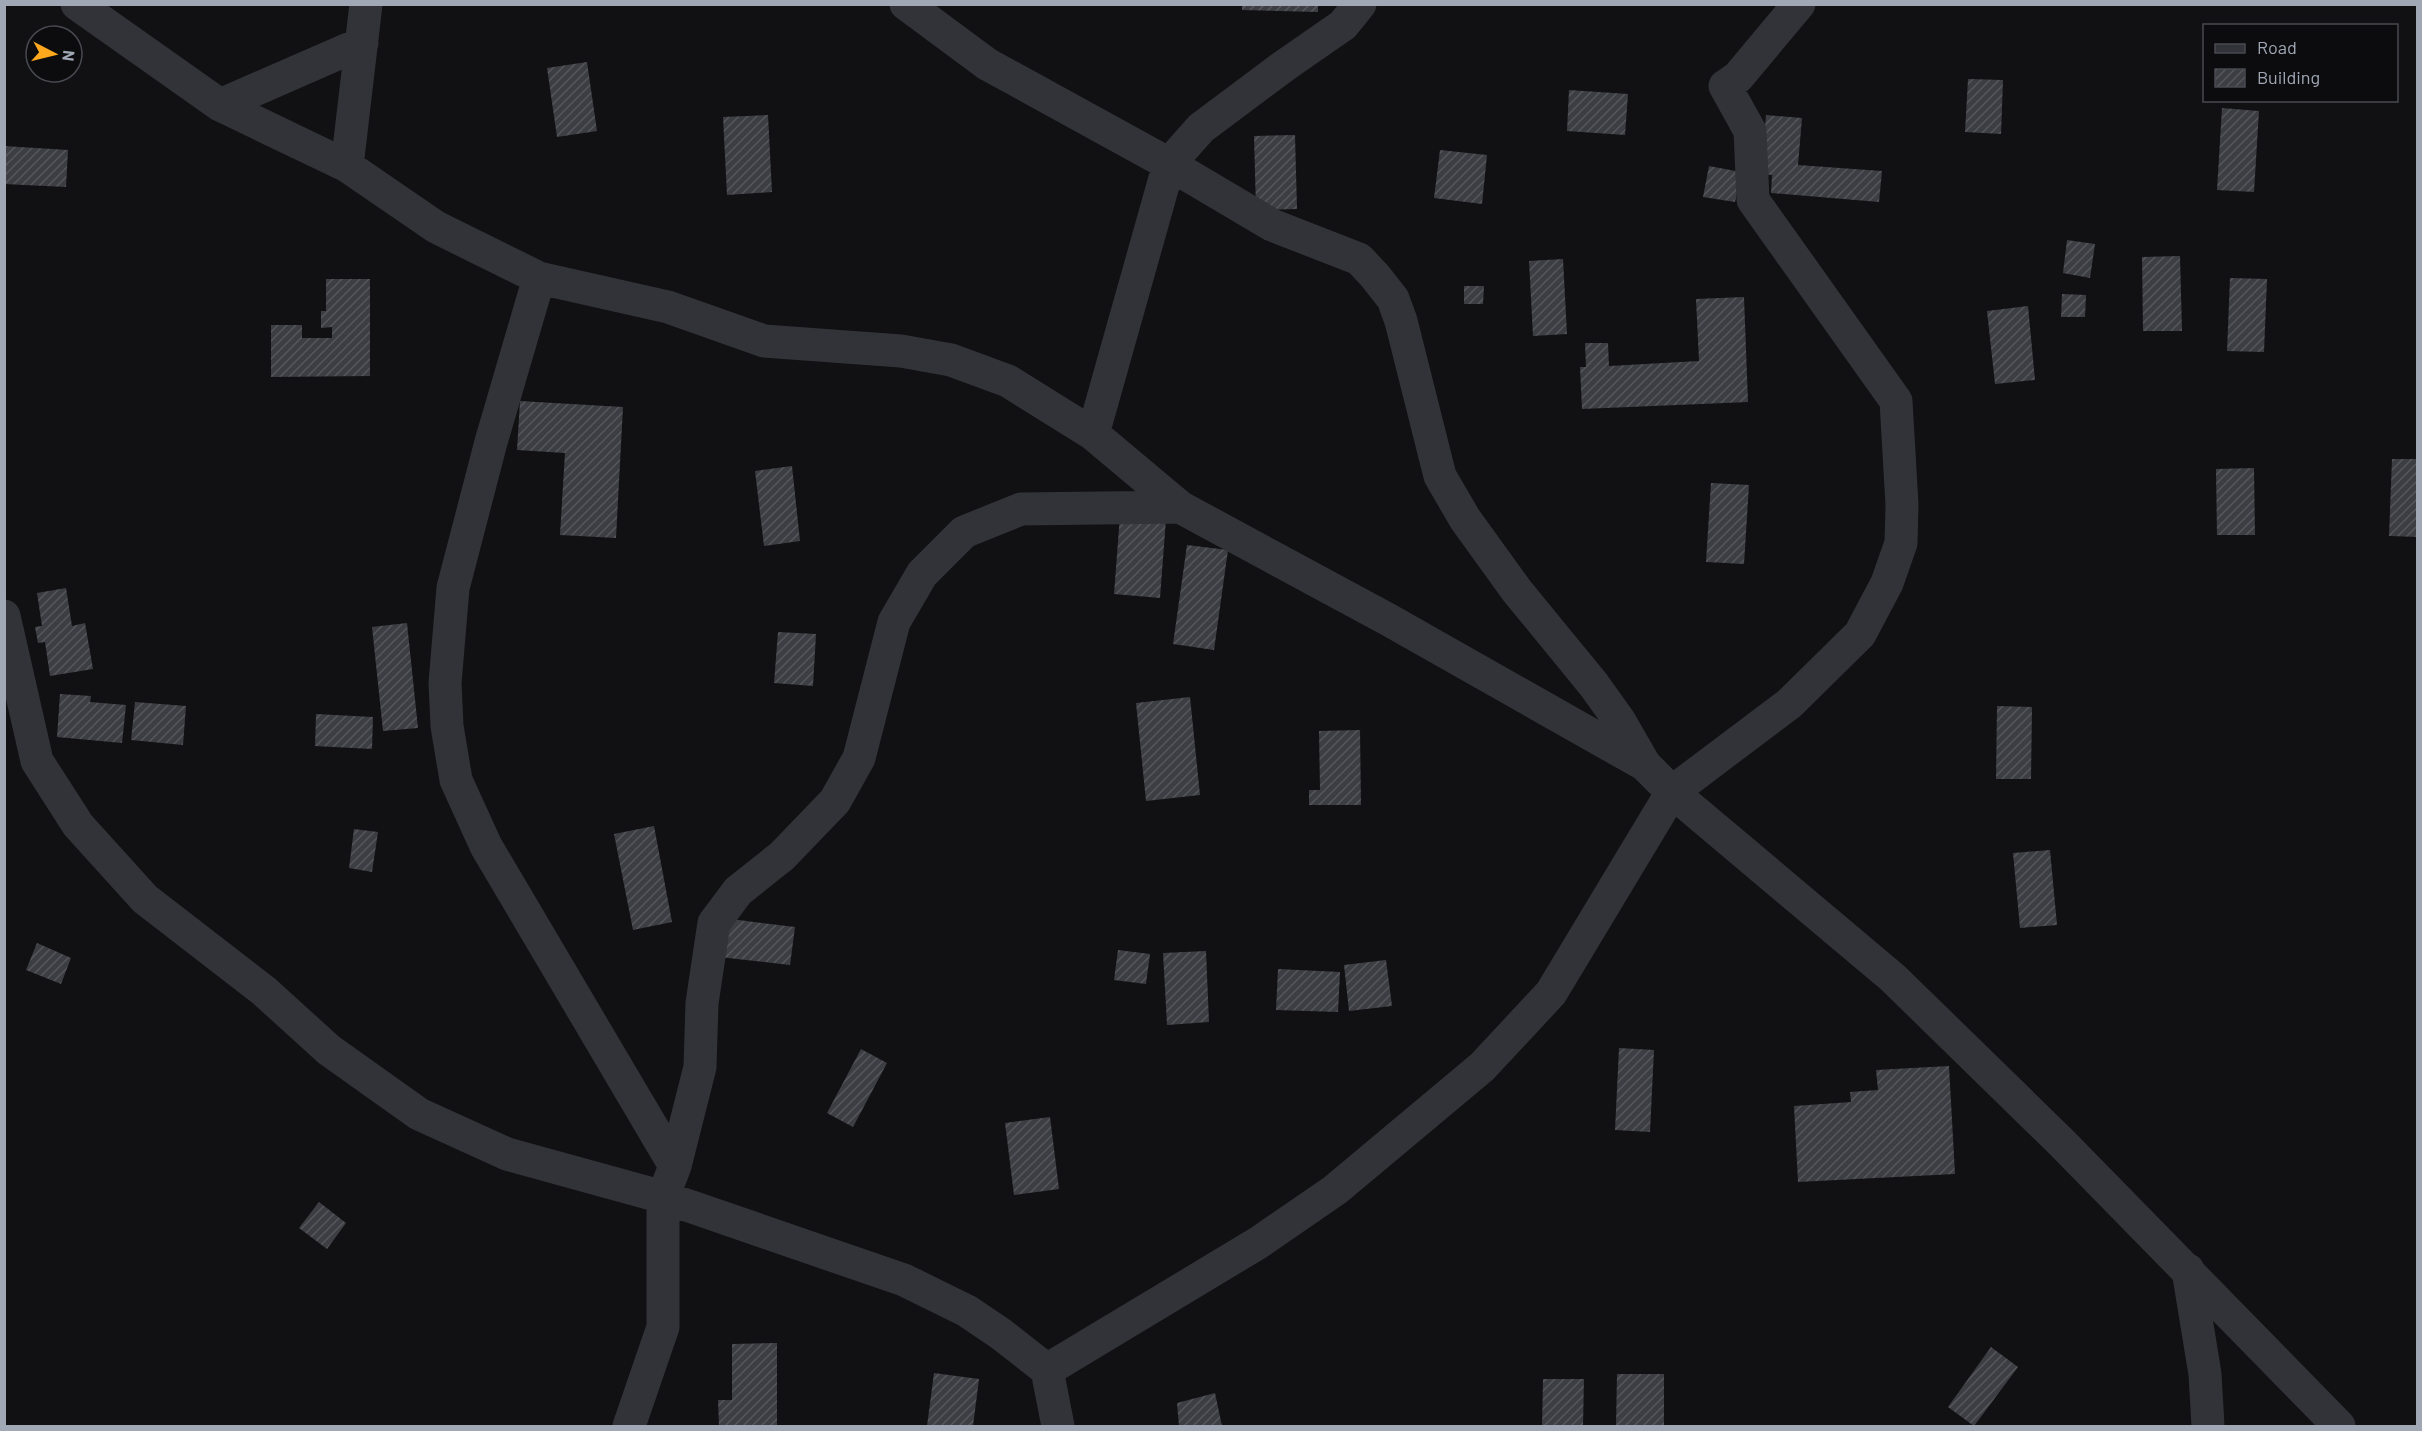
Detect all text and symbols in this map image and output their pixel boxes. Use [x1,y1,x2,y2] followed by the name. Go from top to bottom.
[24,24,84,84] north arrow
[2203,24,2398,102] legend
[2257,36,2297,58] text: Road
[59,49,79,62] text: N
[2257,66,2320,88] text: Building

